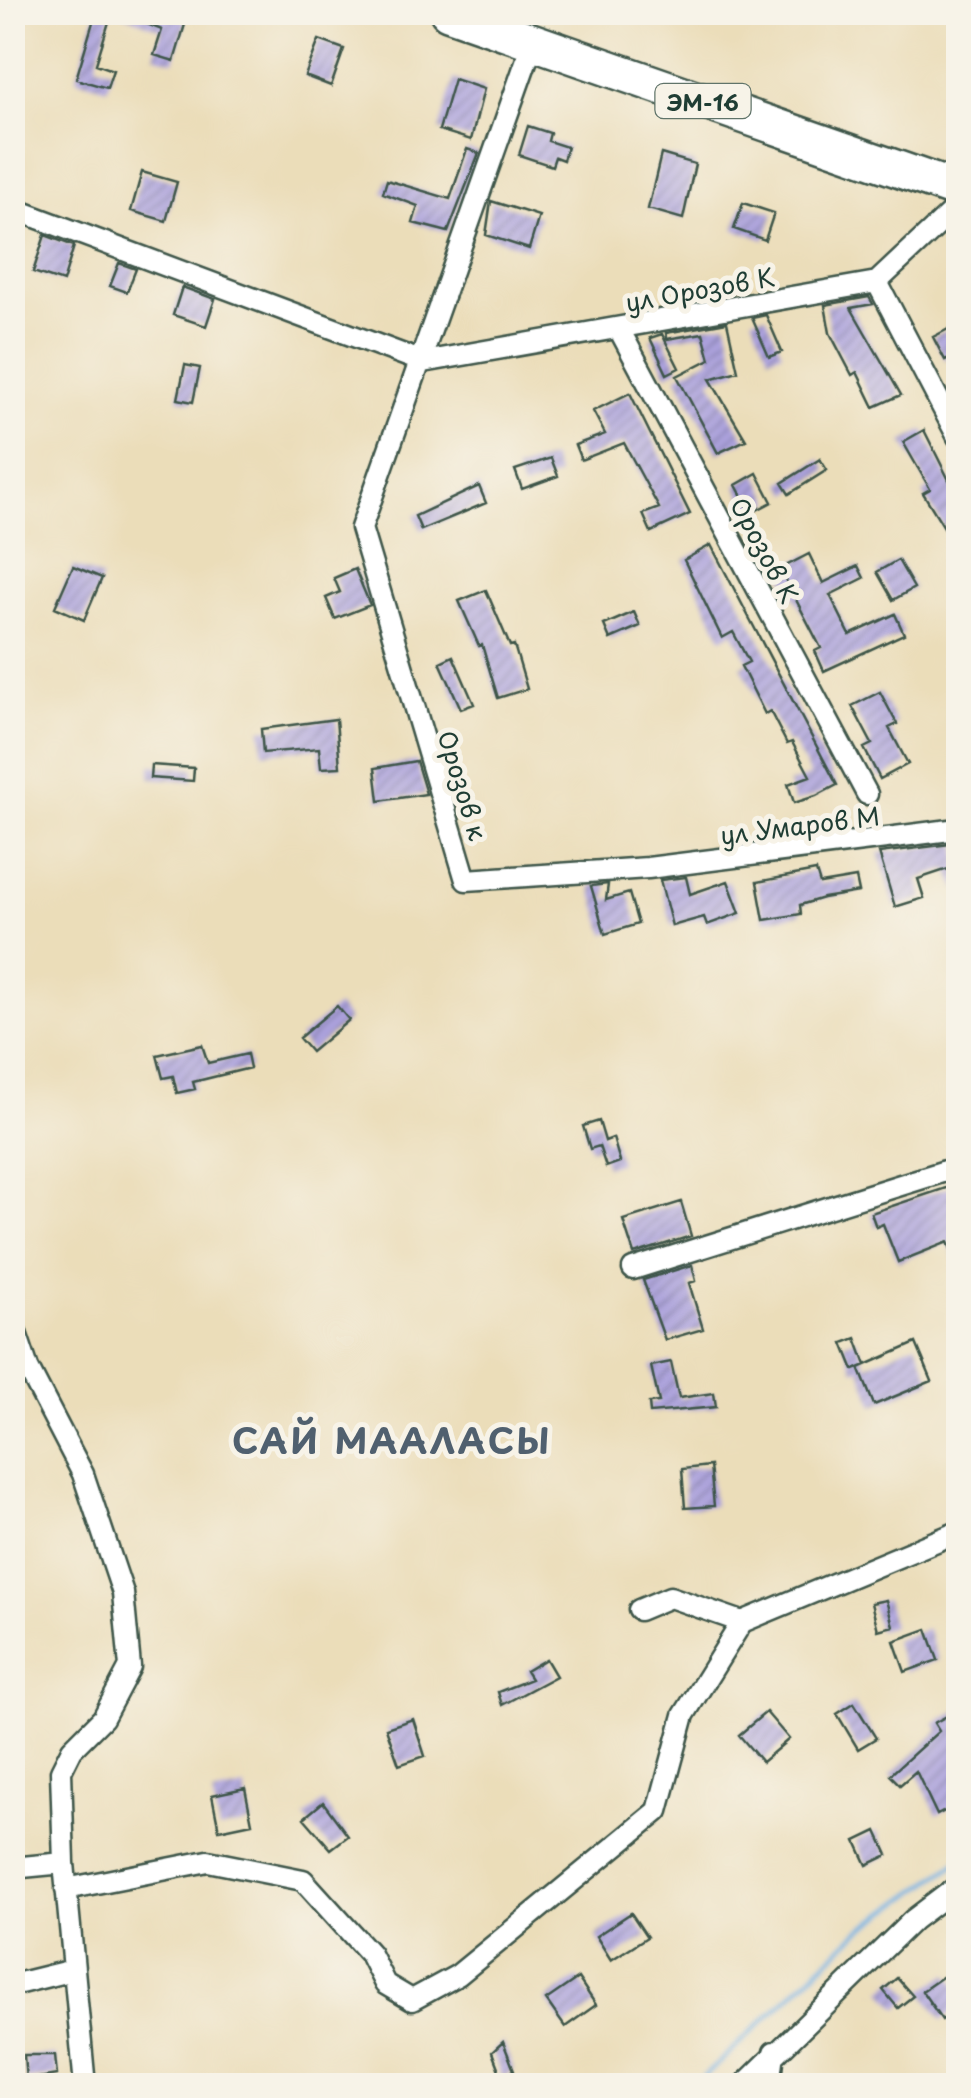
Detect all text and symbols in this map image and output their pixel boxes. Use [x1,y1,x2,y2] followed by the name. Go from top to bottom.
[656,84,750,118] road number: ЭМ-16
[623,257,777,321] street label: ул Орозов К
[721,490,809,610] street label: Орозов К
[428,725,498,845] street label: Орозов к
[718,796,882,854] street label: ул Умаров М
[232,1413,552,1466] district label: САЙ МААЛАСЫ

